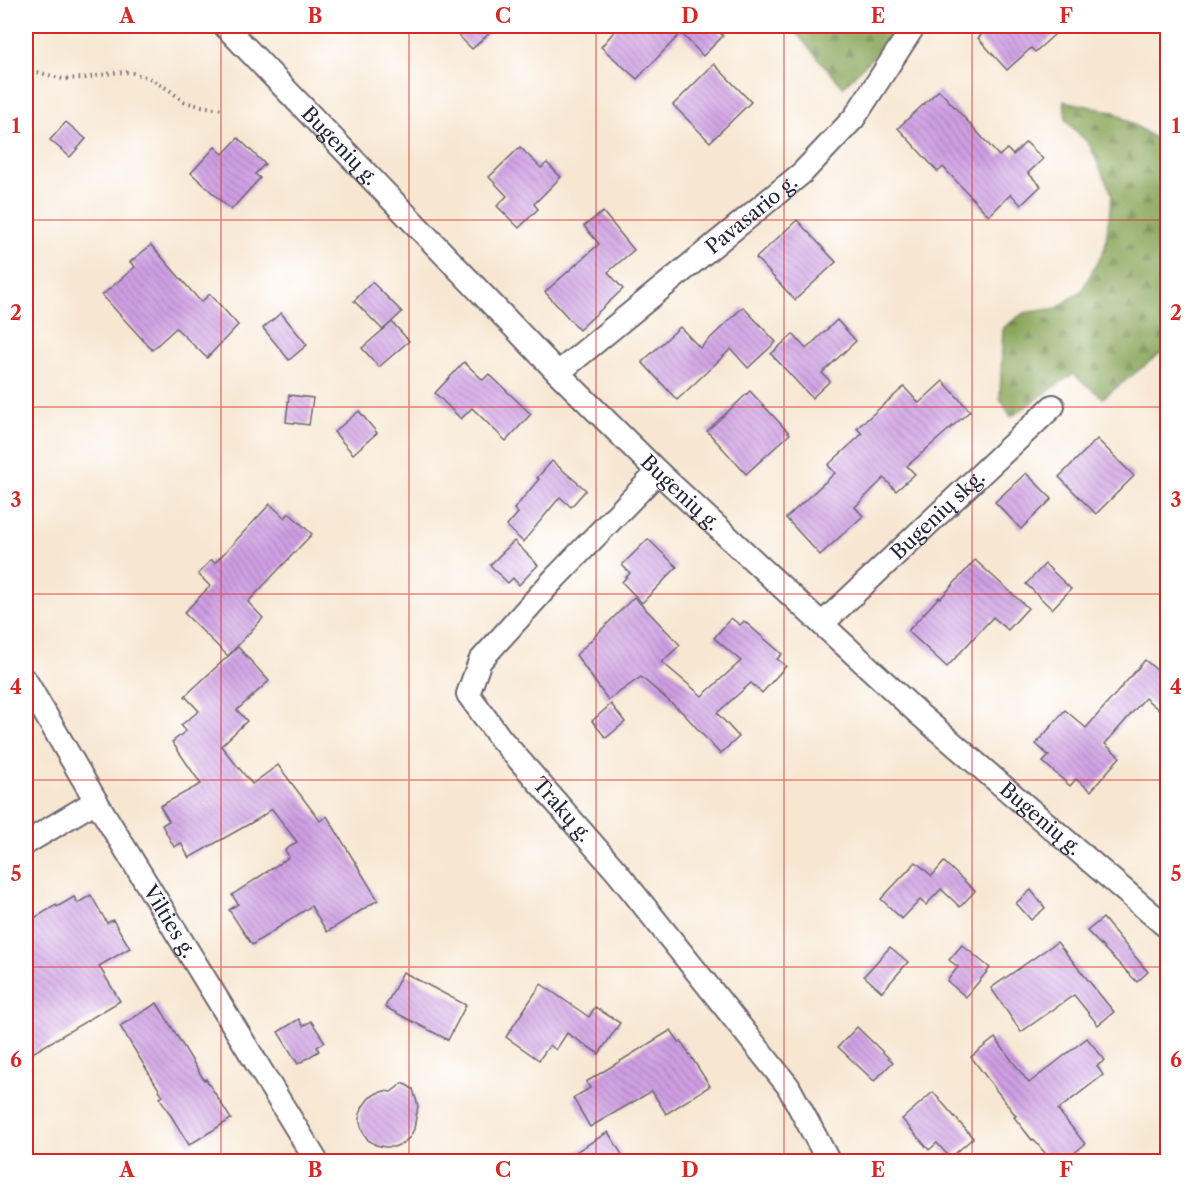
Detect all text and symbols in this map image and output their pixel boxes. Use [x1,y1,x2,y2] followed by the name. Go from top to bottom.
[118,4,135,28] text: A
[308,4,323,28] text: B
[495,4,511,28] text: C
[681,4,699,28] text: D
[871,4,885,28] text: E
[1059,4,1073,28] text: F
[297,101,383,190] street label: Bugenių g.
[12,114,21,138] text: 1
[1172,114,1181,138] text: 1
[701,170,802,259] street label: Pavasario g.
[10,301,22,325] text: 2
[1170,301,1182,325] text: 2
[636,450,725,535] street label: Bugenių g.
[886,465,989,565] street label: Bugenių skg.
[10,488,22,512] text: 3
[1170,488,1182,512] text: 3
[10,675,22,699] text: 4
[1170,675,1182,699] text: 4
[528,772,597,846] street label: Trakų g.
[995,777,1086,860] street label: Bugenių g.
[10,862,22,886] text: 5
[1170,862,1182,886] text: 5
[138,880,201,962] street label: Vilties g.
[10,1048,22,1072] text: 6
[1170,1048,1182,1072] text: 6
[118,1158,135,1182] text: A
[308,1158,323,1182] text: B
[495,1158,511,1182] text: C
[681,1158,699,1182] text: D
[871,1158,885,1182] text: E
[1059,1158,1073,1182] text: F

